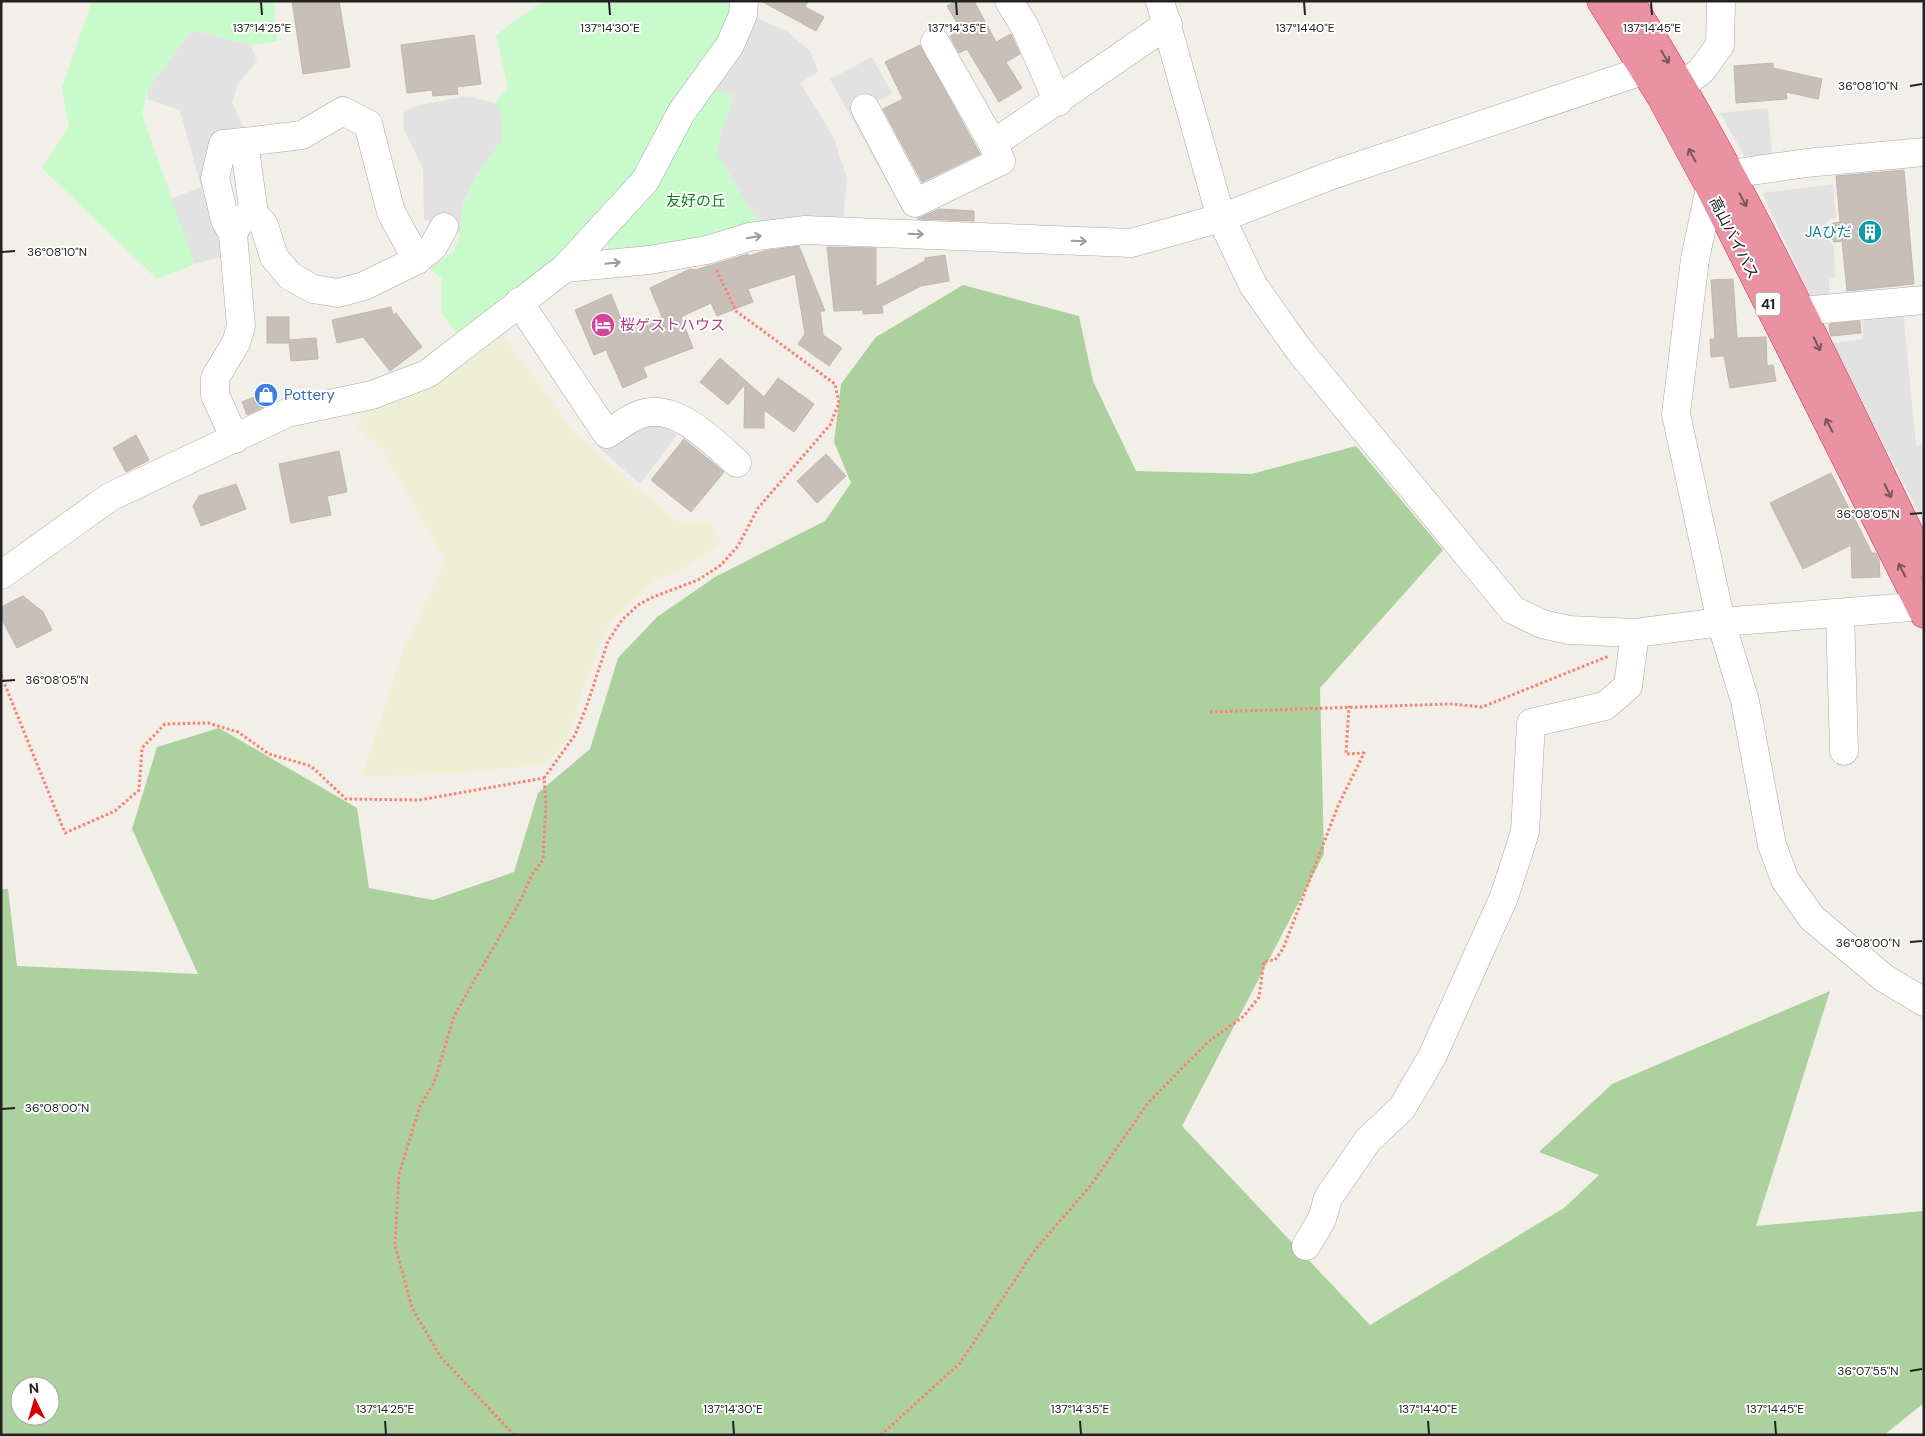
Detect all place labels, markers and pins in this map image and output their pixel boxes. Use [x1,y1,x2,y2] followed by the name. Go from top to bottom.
[1857,219,1883,245] building icon: JAひだ
[1805,222,1852,242] place label: JAひだ
[590,312,616,338] hotel icon: 桜ゲストハウス
[620,315,725,335] place label: 桜ゲストハウス
[253,382,279,408] shop icon: Pottery
[284,385,335,405] place label: Pottery

